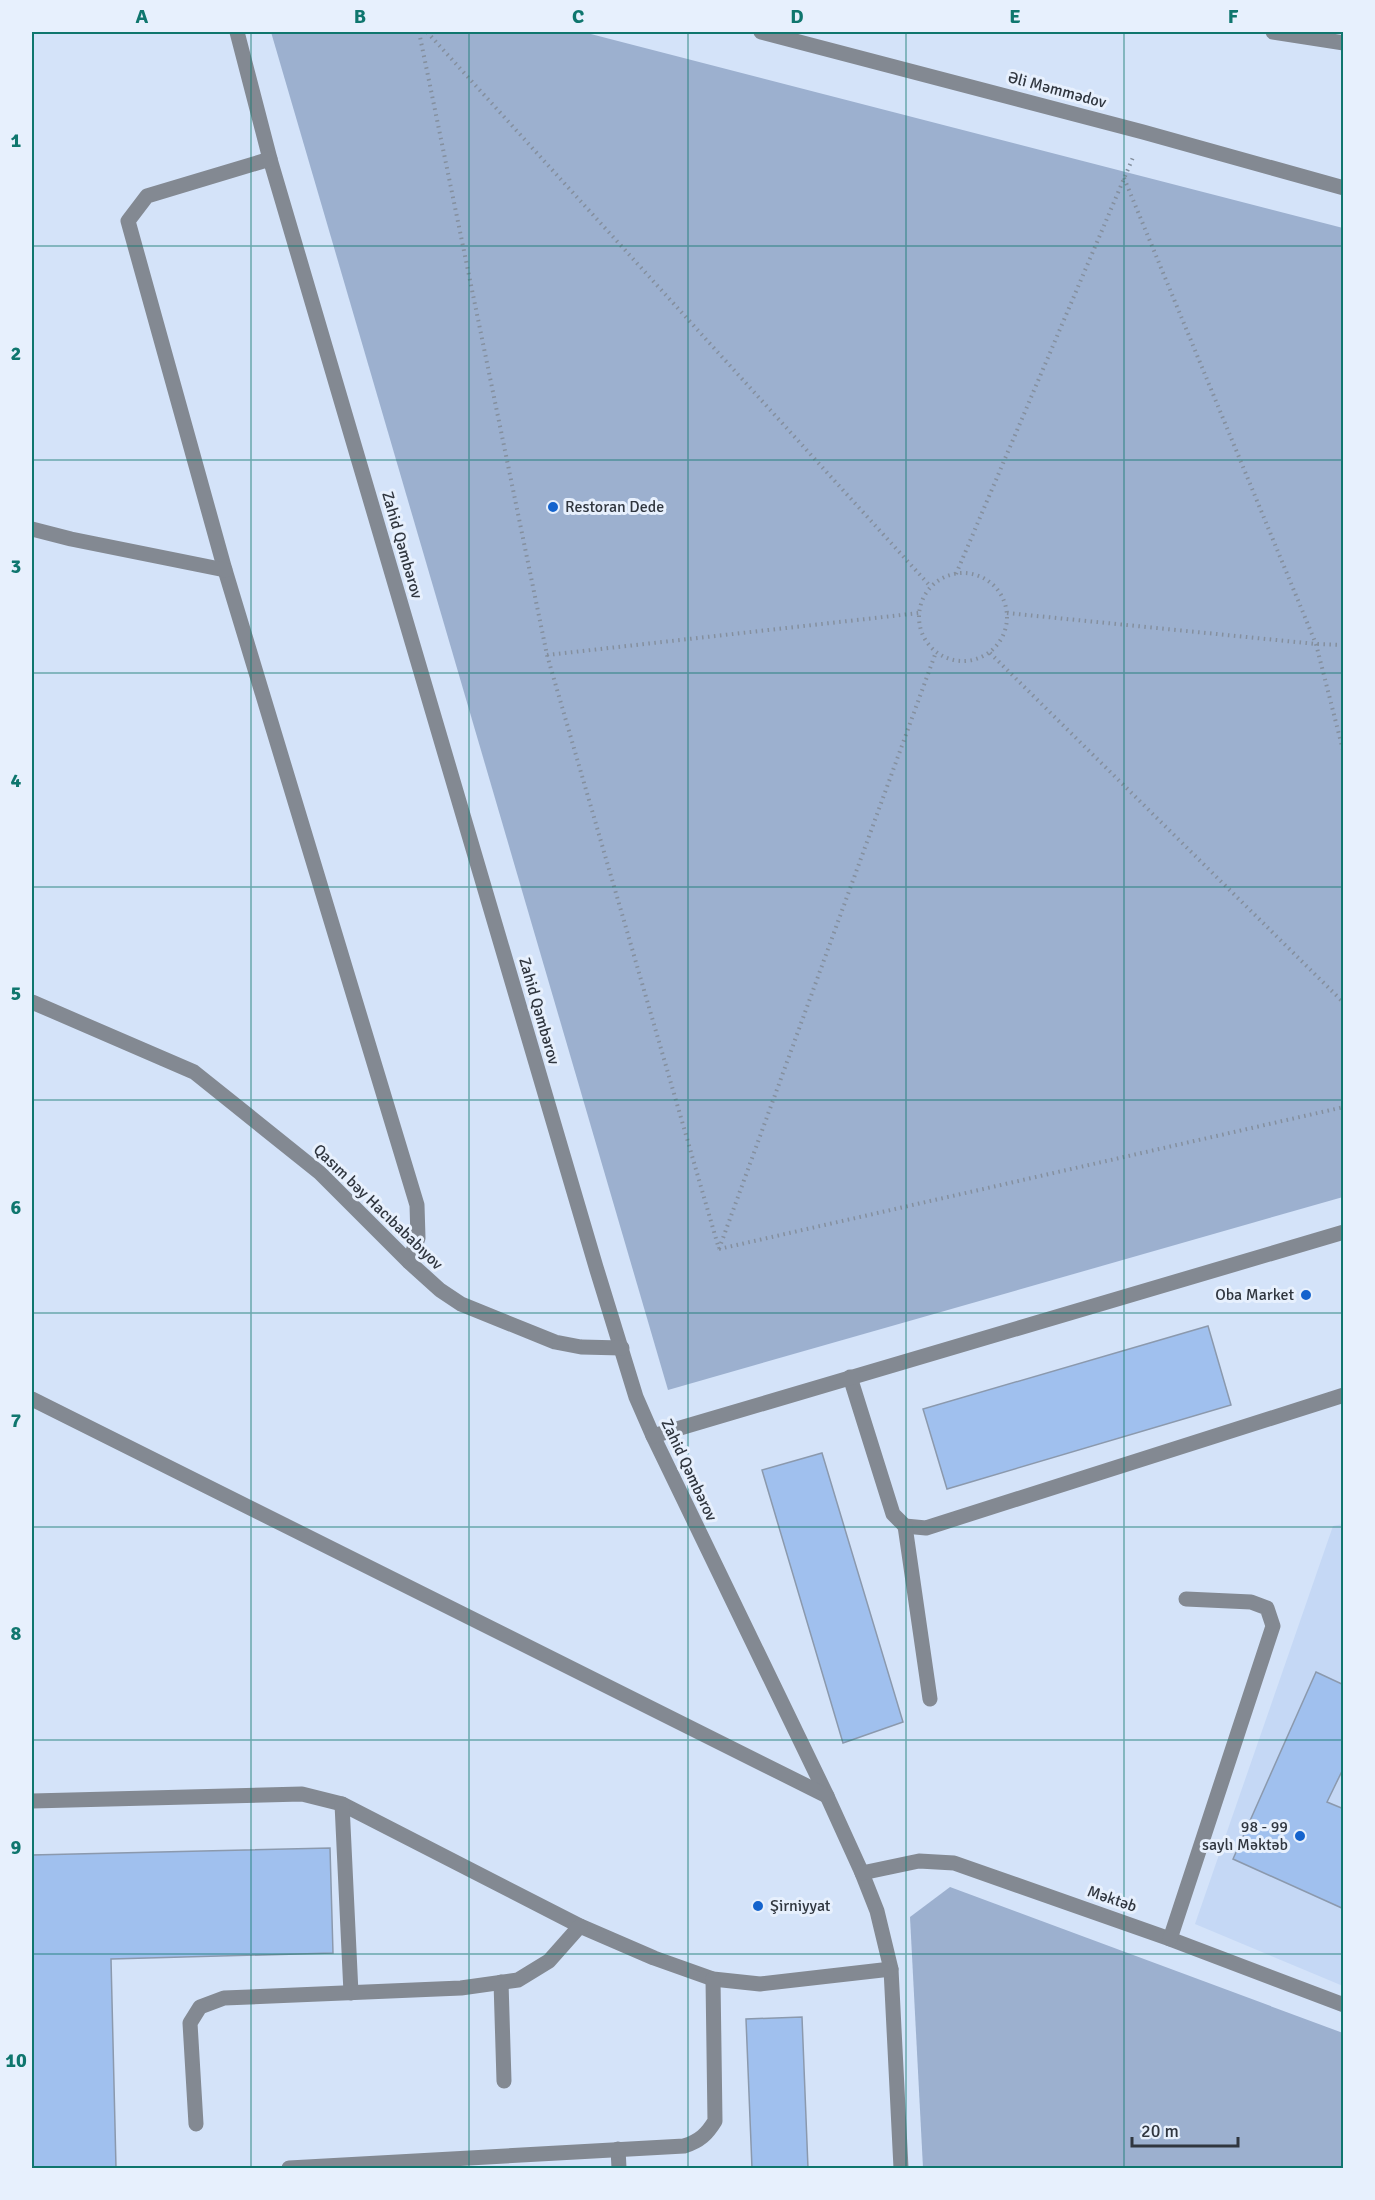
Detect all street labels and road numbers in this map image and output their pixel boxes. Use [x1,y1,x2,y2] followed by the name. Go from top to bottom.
[1006,67,1109,113] street label: Əli Məmmədov
[377,489,427,602] street label: Zahid Qəmbərov
[514,955,564,1068] street label: Zahid Qəmbərov
[309,1140,448,1275] street label: Qasım bəy Hacıbababıyov
[657,1416,722,1525] street label: Zahid Qəmbərov
[1085,1881,1139,1917] street label: Məktəb

